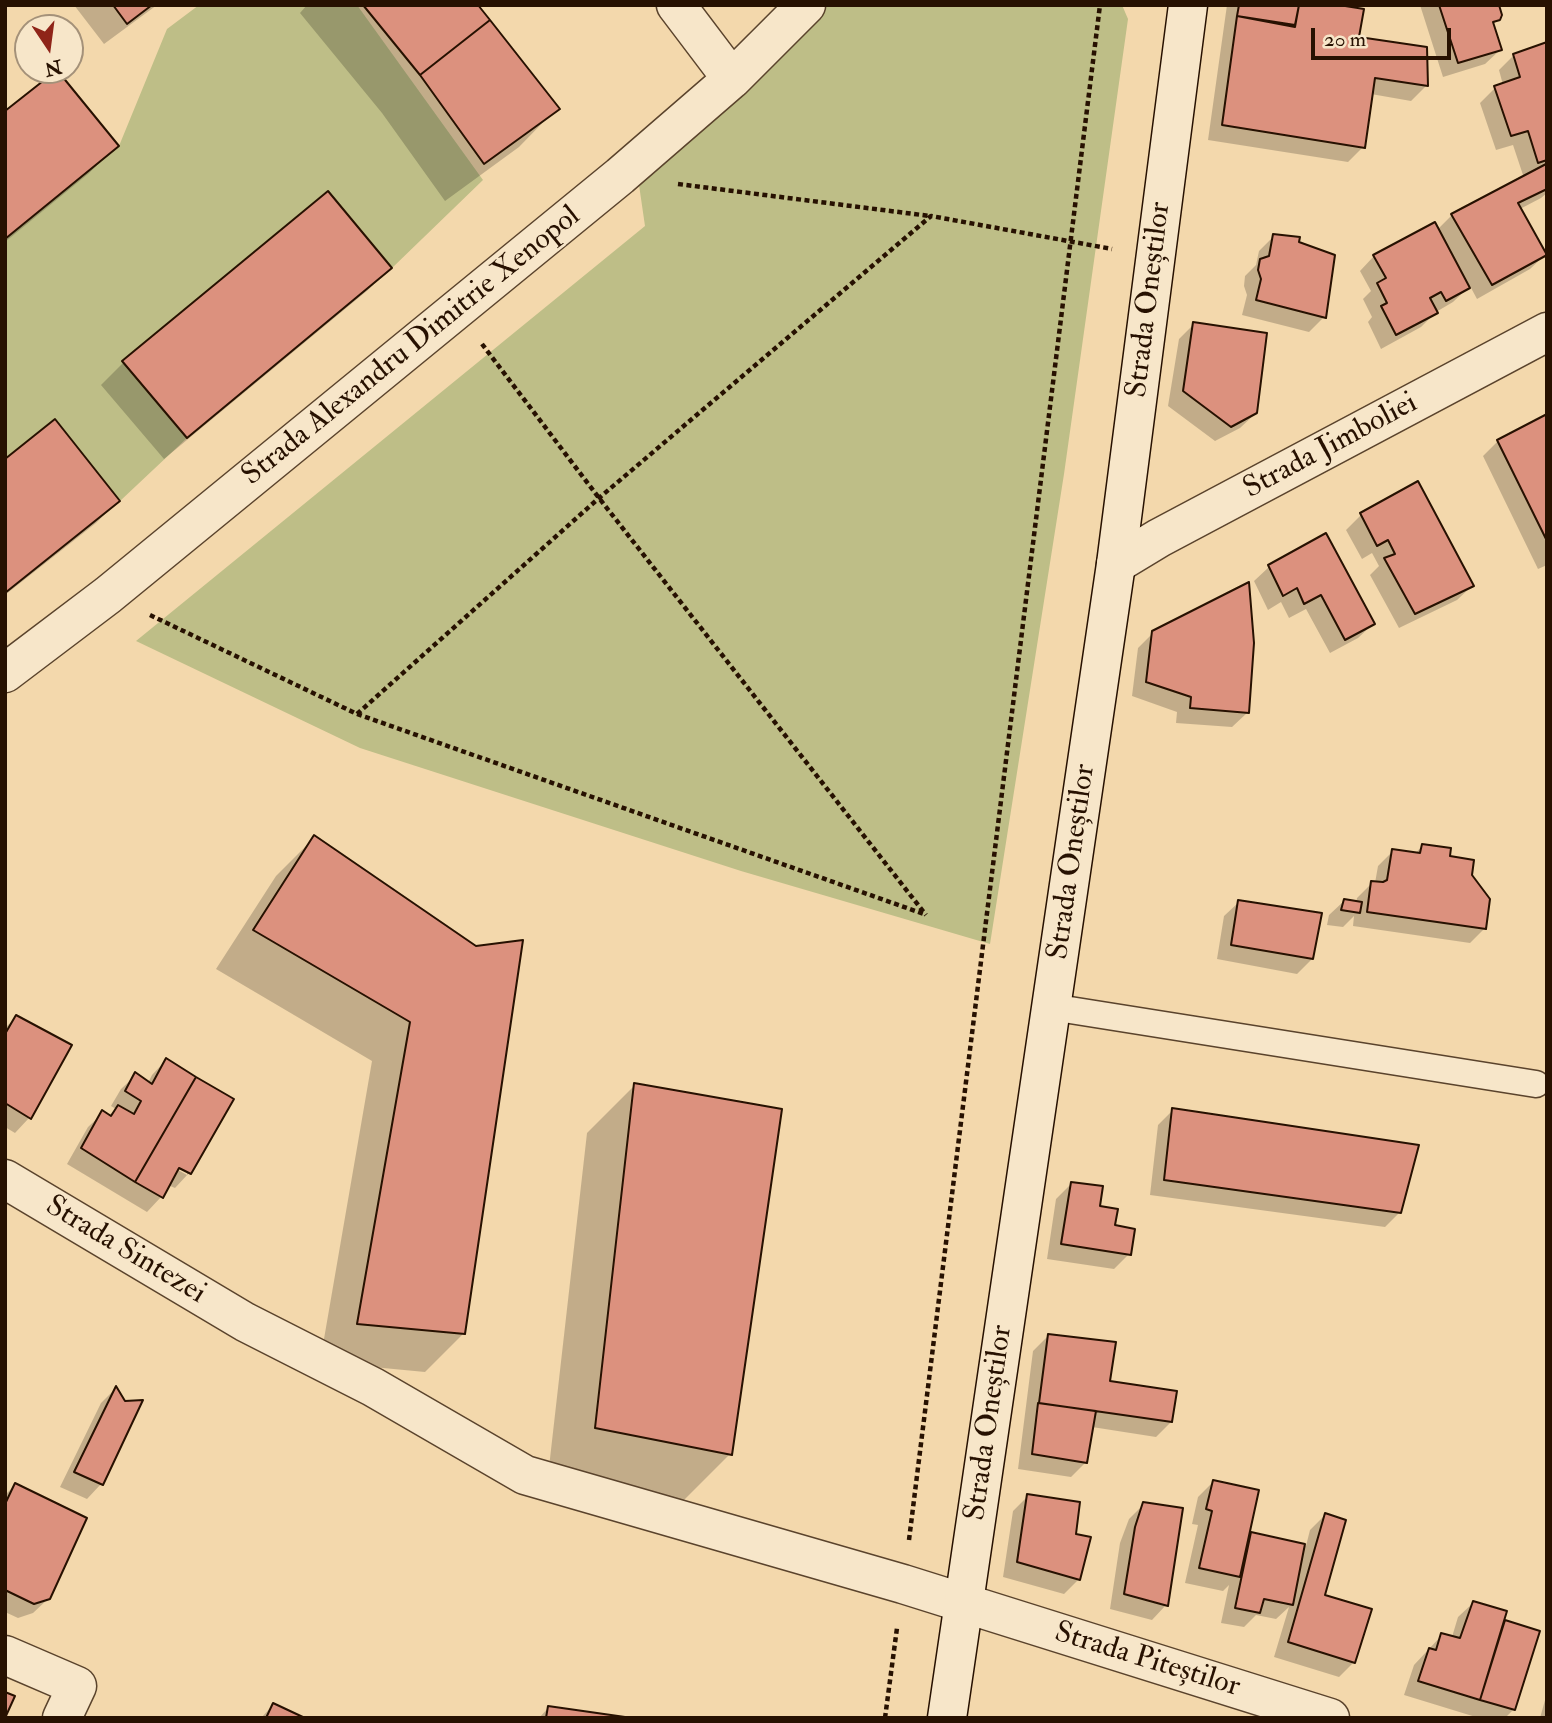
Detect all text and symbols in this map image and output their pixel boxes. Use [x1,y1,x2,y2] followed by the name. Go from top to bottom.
[14,14,84,84] north arrow
[1314,14,1454,58] scale bar
[1324,26,1366,53] text: 20 m
[42,54,64,81] text: N
[236,199,588,495] street label: Strada Alexandru Dimitrie Xenopol
[1120,200,1180,400] street label: Strada Oneștilor
[1238,386,1424,508] street label: Strada Jimboliei
[1041,762,1105,962] street label: Strada Oneștilor
[38,1189,212,1313] street label: Strada Sintezei
[958,1323,1022,1523] street label: Strada Oneștilor
[1050,1616,1244,1706] street label: Strada Piteștilor

